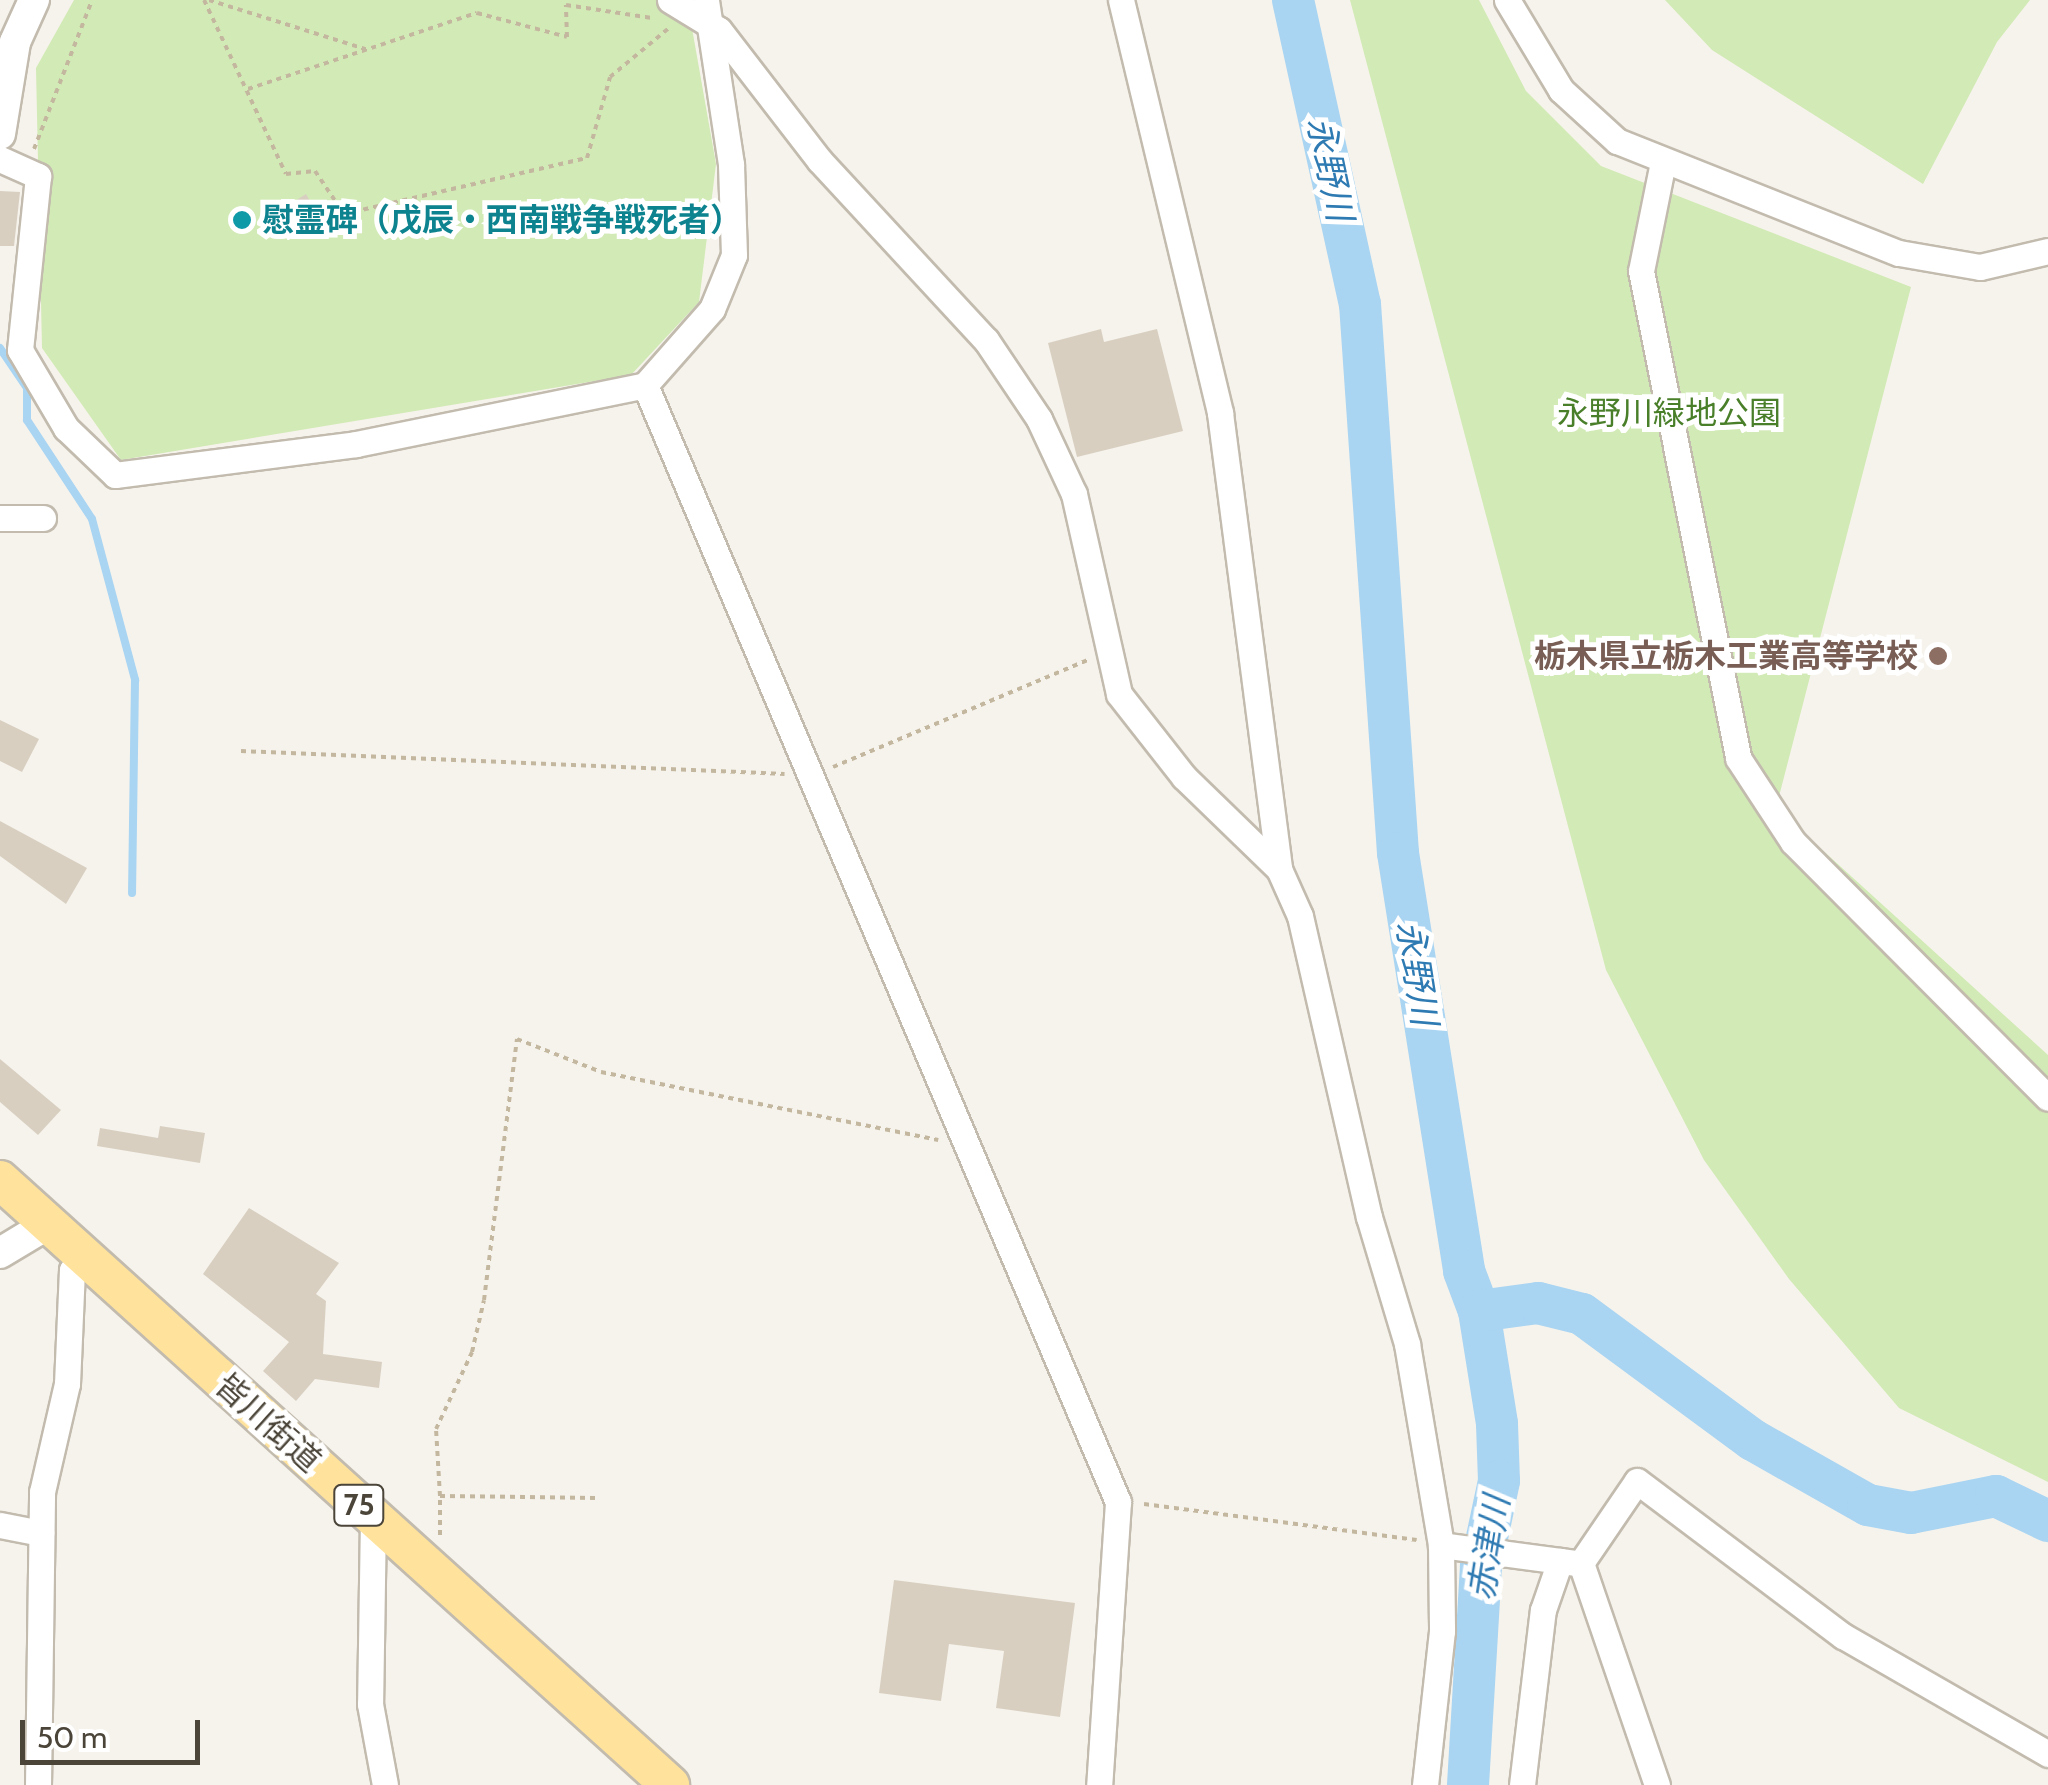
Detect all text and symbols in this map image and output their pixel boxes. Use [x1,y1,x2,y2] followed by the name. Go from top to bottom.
[1299,113,1361,225] water label: 永野川
[262,201,742,239] place label: 慰霊碑（戊辰・西南戦争戦死者）
[231,209,253,231] marker: 慰霊碑（戊辰・西南戦争戦死者）
[1557,394,1781,432] park label: 永野川緑地公園
[1534,637,1918,675] place label: 栃木県立栃木工業高等学校
[1927,645,1949,667] marker: 栃木県立栃木工業高等学校
[1388,918,1446,1028] water label: 永野川
[208,1366,328,1480] street label: 皆川街道
[332,1480,386,1530] road number: 75
[1460,1493,1518,1603] water label: 赤津川
[25,1700,205,1762] scale bar
[37,1719,107,1756] text: 50 m

